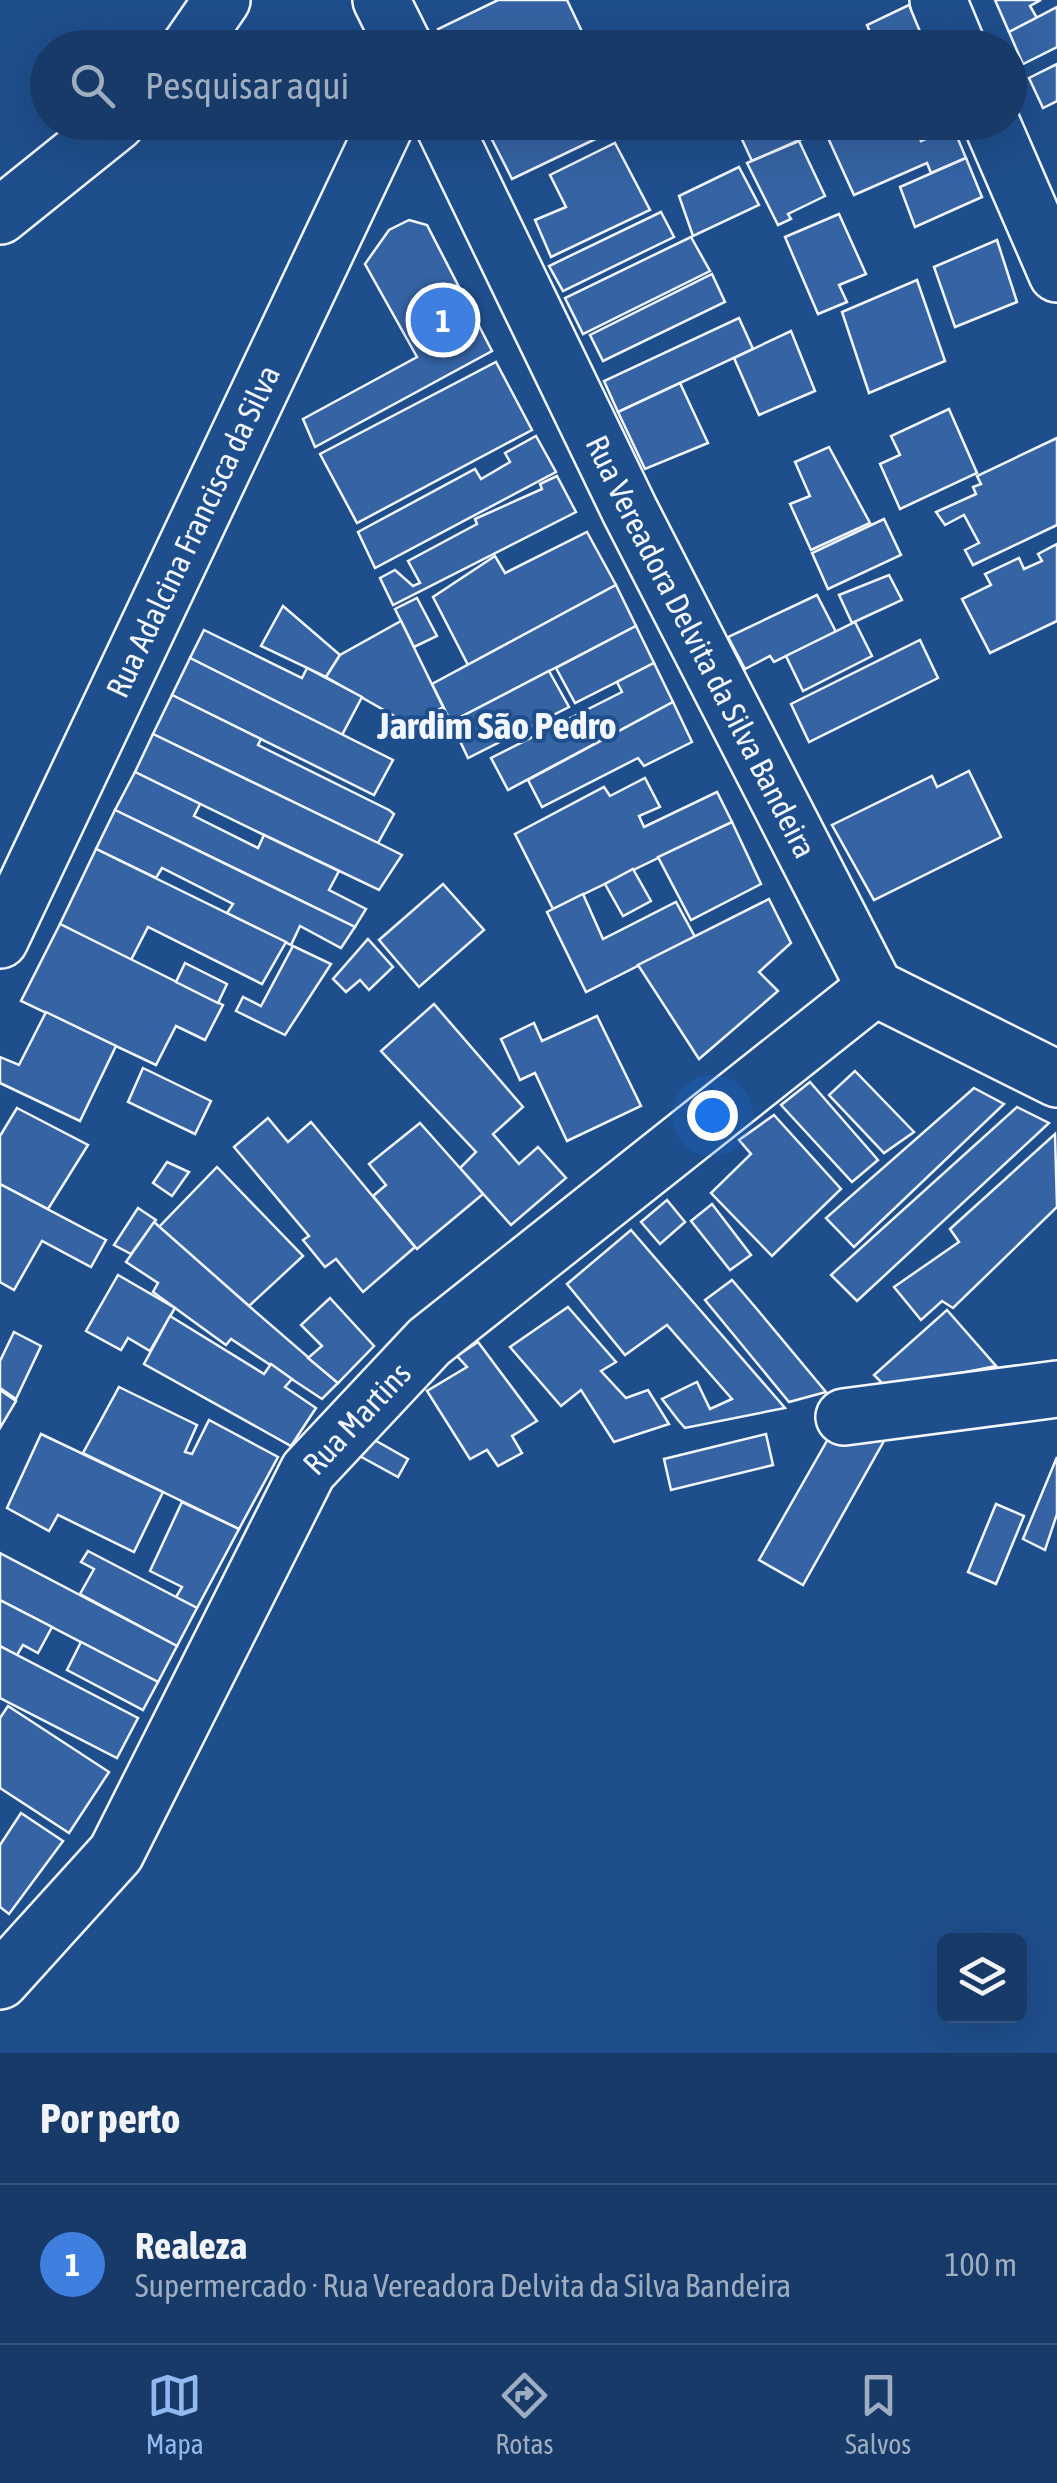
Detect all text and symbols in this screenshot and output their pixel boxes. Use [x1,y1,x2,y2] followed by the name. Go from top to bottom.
[30,30,1027,140] search box
[65,58,120,113] icon: search
[145,64,349,107] text: Pesquisar aqui
[410,282,476,358] pin: 1
[98,359,287,703] street label: Rua Adalcina Francisca da Silva
[578,429,824,864] street label: Rua Vereadora Delvita da Silva Bandeira
[376,704,617,747] district label: Jardim São Pedro
[687,1090,738,1141] your location
[295,1355,418,1482] street label: Rua Martins
[937,1933,1027,2023] map controls
[937,1933,1027,2023] button: layers
[40,2094,180,2142] text: Por perto
[135,2224,247,2267] text: Realeza
[65,2246,80,2283] text: 1
[944,2246,1017,2283] text: 100 m
[135,2267,791,2304] text: Supermercado · Rua Vereadora Delvita da Silva Bandeira
[146,2368,204,2460] tab: Mapa
[495,2368,553,2460] tab: Rotas
[845,2368,911,2460] tab: Salvos

